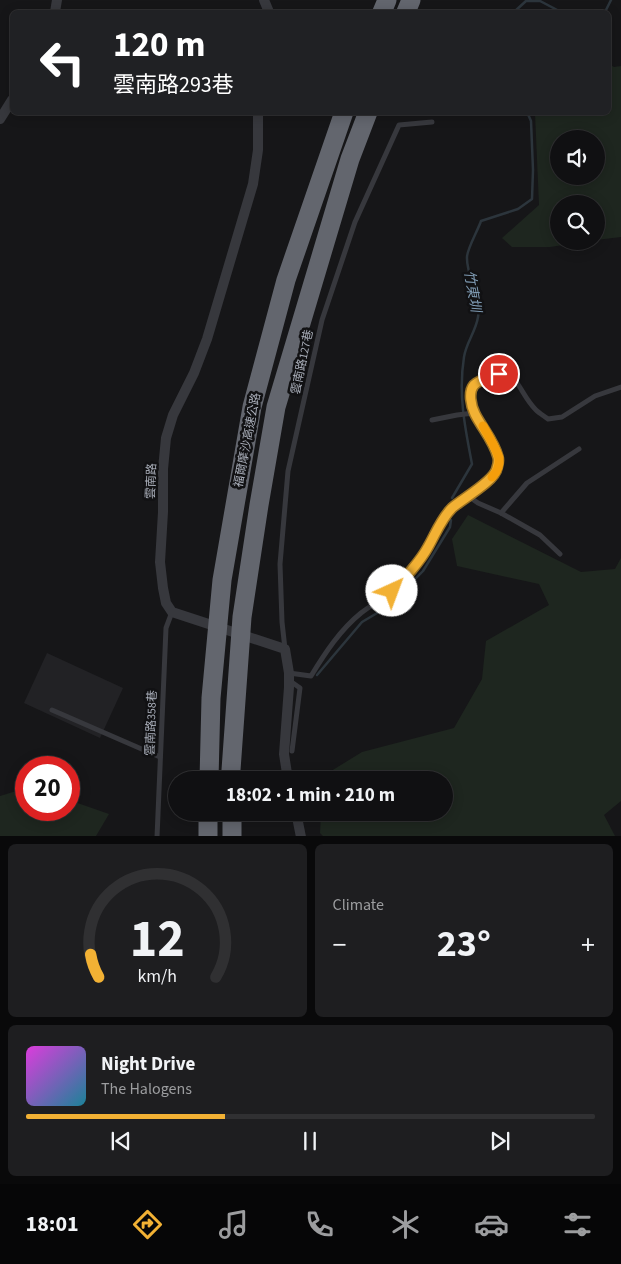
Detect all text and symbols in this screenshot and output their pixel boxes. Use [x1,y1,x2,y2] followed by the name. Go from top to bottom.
[113,20,205,70] text: 120 m
[30,30,95,95] icon: left
[113,69,234,101] text: 雲南路293巷
[550,130,605,250] map controls
[550,130,605,185] button: sound
[550,195,605,250] button: search
[459,269,486,316] water label: 竹東圳
[287,328,318,396] street label: 雲南路127巷
[478,353,520,395] pin
[485,360,513,388] icon: arrive
[230,391,265,489] street label: 福爾摩沙高速公路
[142,463,161,499] street label: 雲南路
[365,564,417,616] position arrow
[142,690,161,756] street label: 雲南路358巷
[15,756,80,821] speed limit sign: 20
[226,782,395,809] text: 18:02 · 1 min · 210 m
[333,894,384,916] text: Climate
[130,903,185,977] text: 12
[437,917,491,971] text: 23°
[333,925,346,965] text: −
[581,925,595,965] text: +
[137,964,177,989] text: km/h
[101,1051,195,1078] text: Night Drive
[101,1078,192,1100] text: The Halogens
[107,1127,135,1155] icon: previous
[296,1127,324,1155] icon: pause
[486,1127,514,1155] icon: next
[130,1207,165,1242] icon: directions
[216,1207,251,1242] icon: music
[302,1207,337,1242] icon: phone
[388,1207,423,1242] icon: climate
[474,1207,509,1242] icon: car
[560,1207,595,1242] icon: filters
[26,1208,79,1240] text: 18:01

